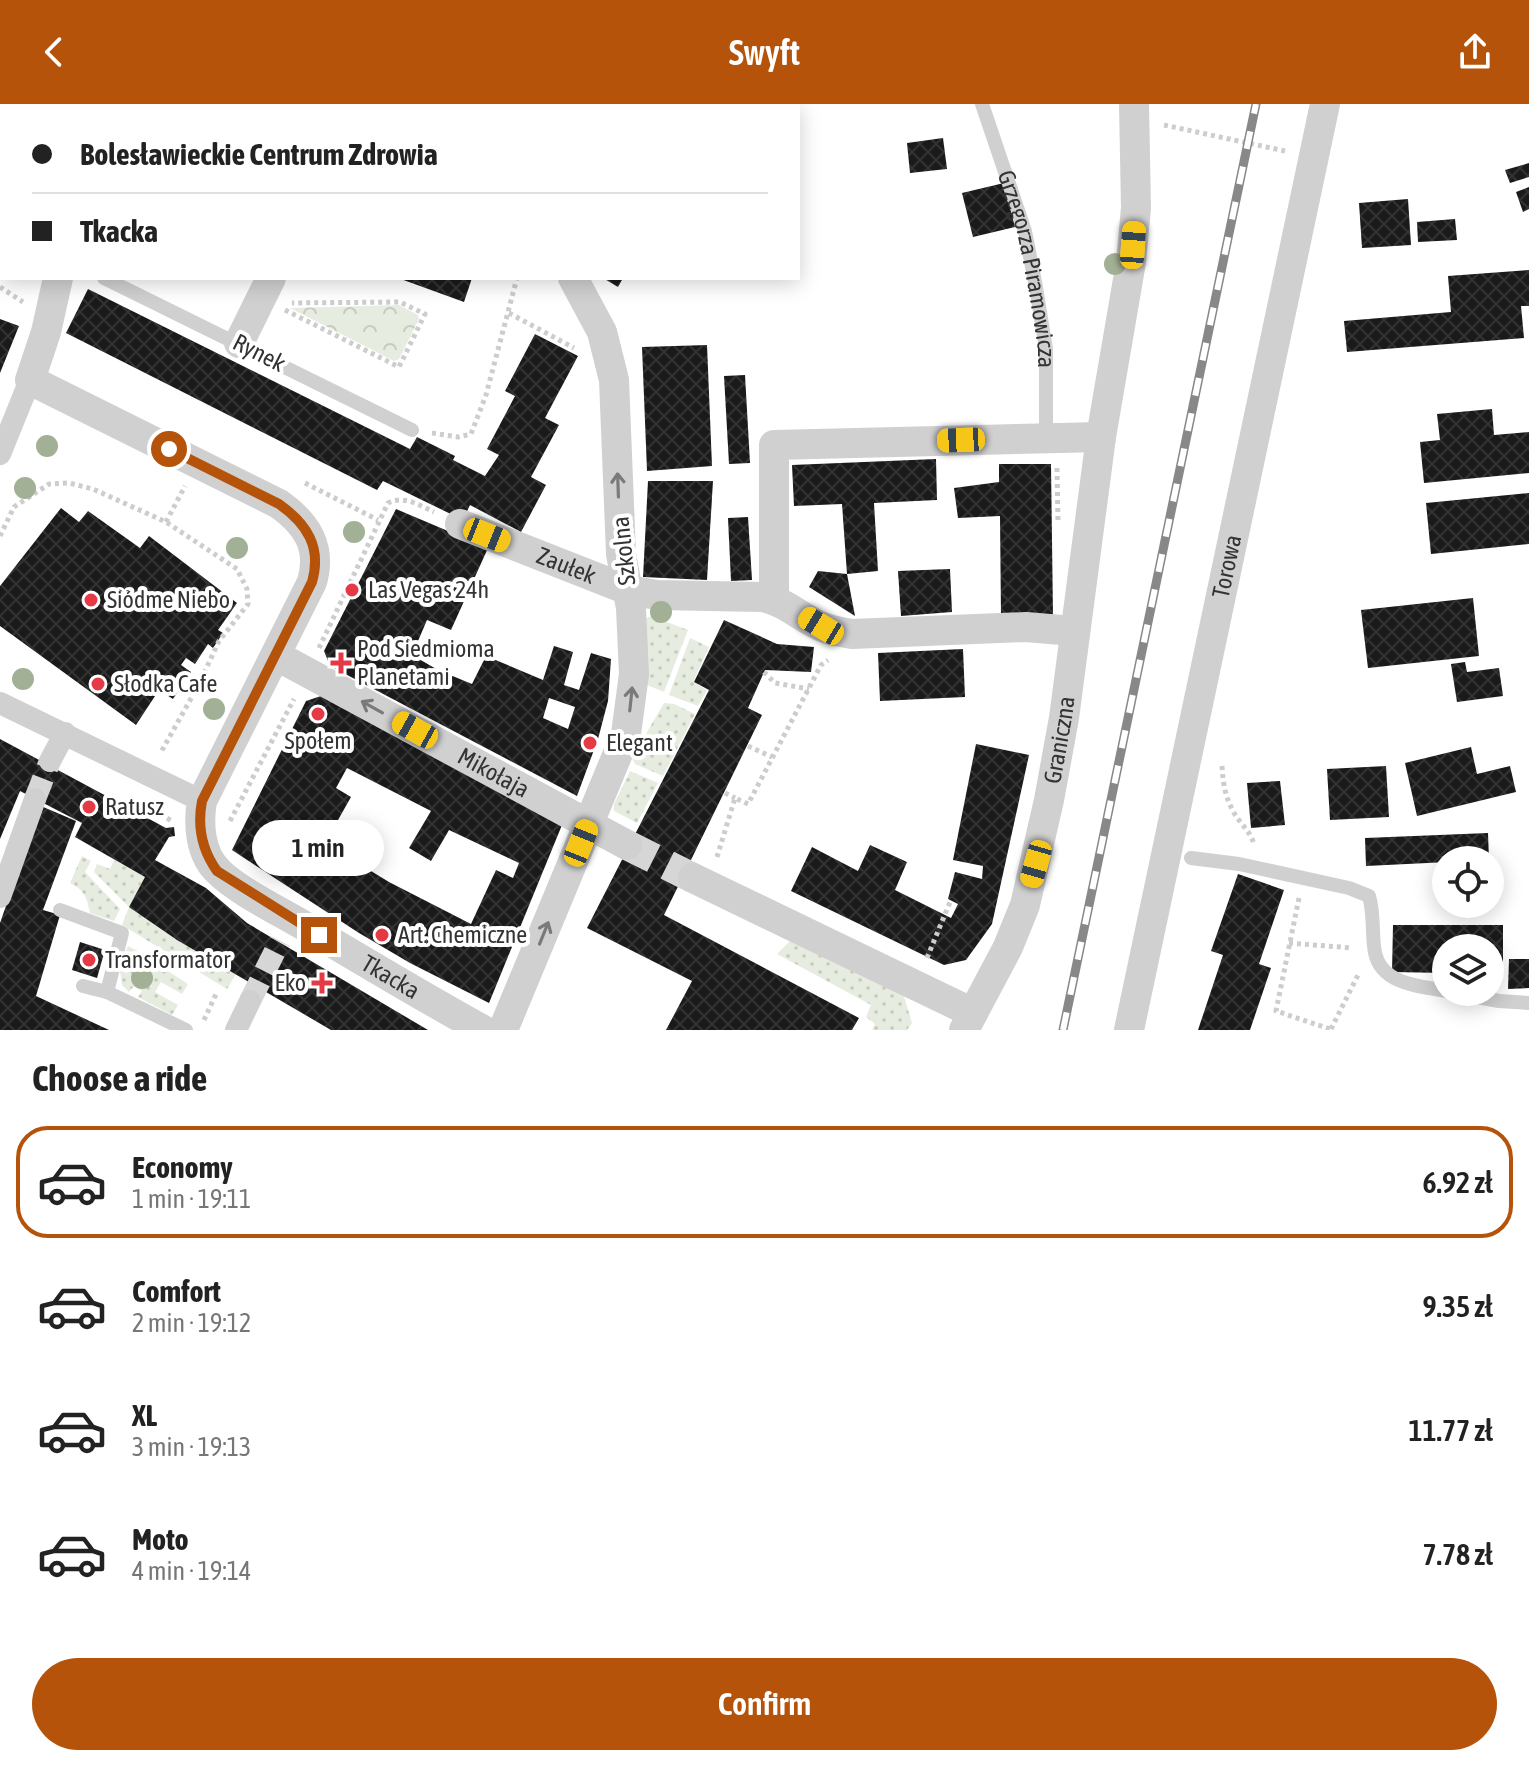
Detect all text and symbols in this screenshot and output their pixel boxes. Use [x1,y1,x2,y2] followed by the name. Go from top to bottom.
[32,30,76,74] icon: back
[1453,30,1497,74] icon: share
[729,31,800,73] text: Swyft
[80,137,438,171] text: Bolesławieckie Centrum Zdrowia
[992,167,1060,368] street label: Grzegorza Piramowicza
[80,214,158,248] text: Tkacka
[1119,220,1147,270] car
[229,328,290,377] street label: Rynek
[937,427,985,453] car
[151,431,187,467] route start
[611,472,626,499] one-way arrow
[460,515,514,555] car
[606,515,641,587] street label: Szkolna
[1207,532,1246,600] street label: Torowa
[533,541,600,589] street label: Zaułek
[368,576,489,603] place label: Las Vegas 24h
[343,581,361,599] marker: Las Vegas 24h
[107,586,230,613] place label: Siódme Niebo
[82,591,100,609] marker: Siódme Niebo
[794,603,848,649] car
[357,635,495,690] place label: Pod Siedmioma Planetami
[332,654,350,672] marker: Pod Siedmioma Planetami
[114,670,217,697] place label: Słodka Cafe
[89,675,107,693] marker: Słodka Cafe
[624,686,639,713] one-way arrow
[1038,695,1080,786] street label: Graniczna
[361,699,384,715] one-way arrow
[309,705,327,723] marker: Społem
[388,708,442,752] car
[284,727,352,754] place label: Społem
[606,729,673,756] place label: Elegant
[581,734,599,752] marker: Elegant
[453,742,534,803] street label: Mikołaja
[105,793,164,820] place label: Ratusz
[80,798,98,816] marker: Ratusz
[561,816,601,870] car
[253,819,385,875] callout: 1 min
[291,833,345,863] text: 1 min
[1018,838,1054,890] car
[1432,846,1504,1006] map controls
[1432,846,1504,918] button: locate
[301,917,337,953] route end
[398,921,527,948] place label: Art. Chemiczne
[538,921,552,946] one-way arrow
[373,926,391,944] marker: Art. Chemiczne
[1432,934,1504,1006] button: layers
[105,946,231,973] place label: Transformator
[357,949,424,1004] street label: Tkacka
[80,951,98,969] marker: Transformator
[274,969,306,996] place label: Eko
[313,974,331,992] marker: Eko
[32,1057,207,1099] text: Choose a ride
[36,1146,108,1218] icon: car
[132,1150,233,1184] text: Economy
[1423,1165,1493,1199] text: 6.92 zł
[132,1184,251,1214] text: 1 min · 19:11
[36,1270,108,1342] icon: car
[132,1274,221,1308] text: Comfort
[1423,1289,1493,1323] text: 9.35 zł
[132,1308,251,1338] text: 2 min · 19:12
[36,1394,108,1466] icon: car
[132,1398,157,1432] text: XL
[1408,1413,1493,1447] text: 11.77 zł
[132,1432,251,1462] text: 3 min · 19:13
[36,1518,108,1590] icon: car
[132,1522,189,1556] text: Moto
[1423,1537,1493,1571] text: 7.78 zł
[132,1556,251,1586] text: 4 min · 19:14
[32,1658,1497,1750] button: Confirm

